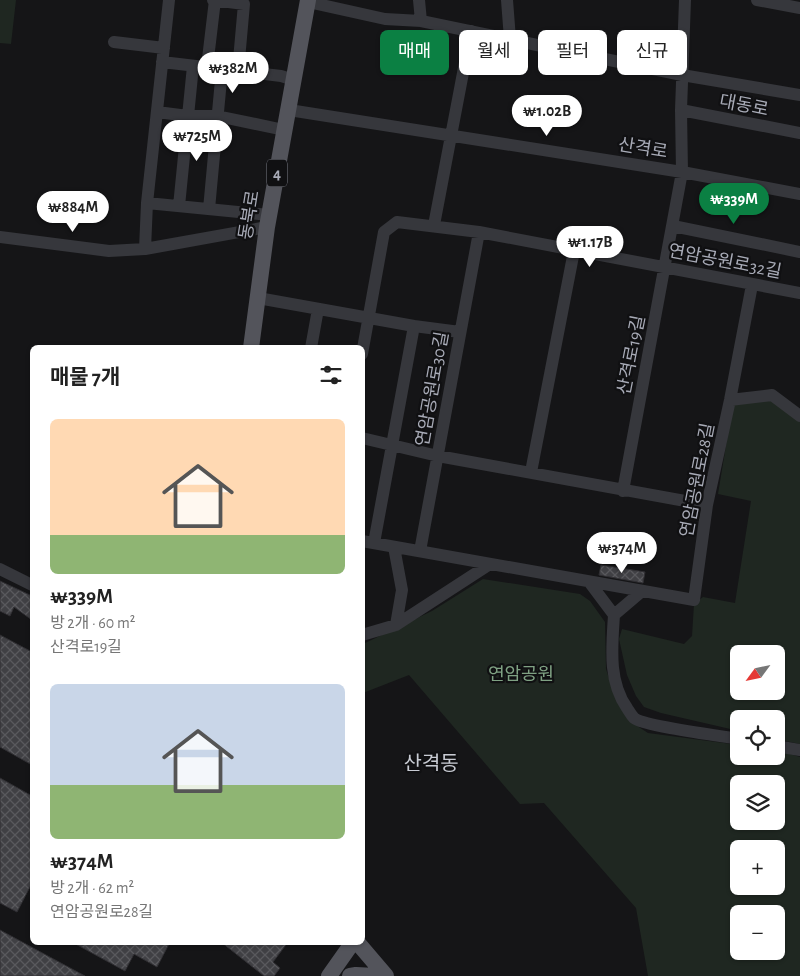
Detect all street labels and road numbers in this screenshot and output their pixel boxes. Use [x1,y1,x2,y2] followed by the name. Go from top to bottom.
[718,91,770,120] street label: 대동로
[617,135,669,162] street label: 산격로
[267,160,287,187] road number: 4
[236,189,263,241] street label: 동북로
[667,241,783,282] street label: 연암공원로32길
[614,314,649,397] street label: 산격로19길
[413,330,452,448] street label: 연암공원로30길
[677,421,718,539] street label: 연암공원로28길

